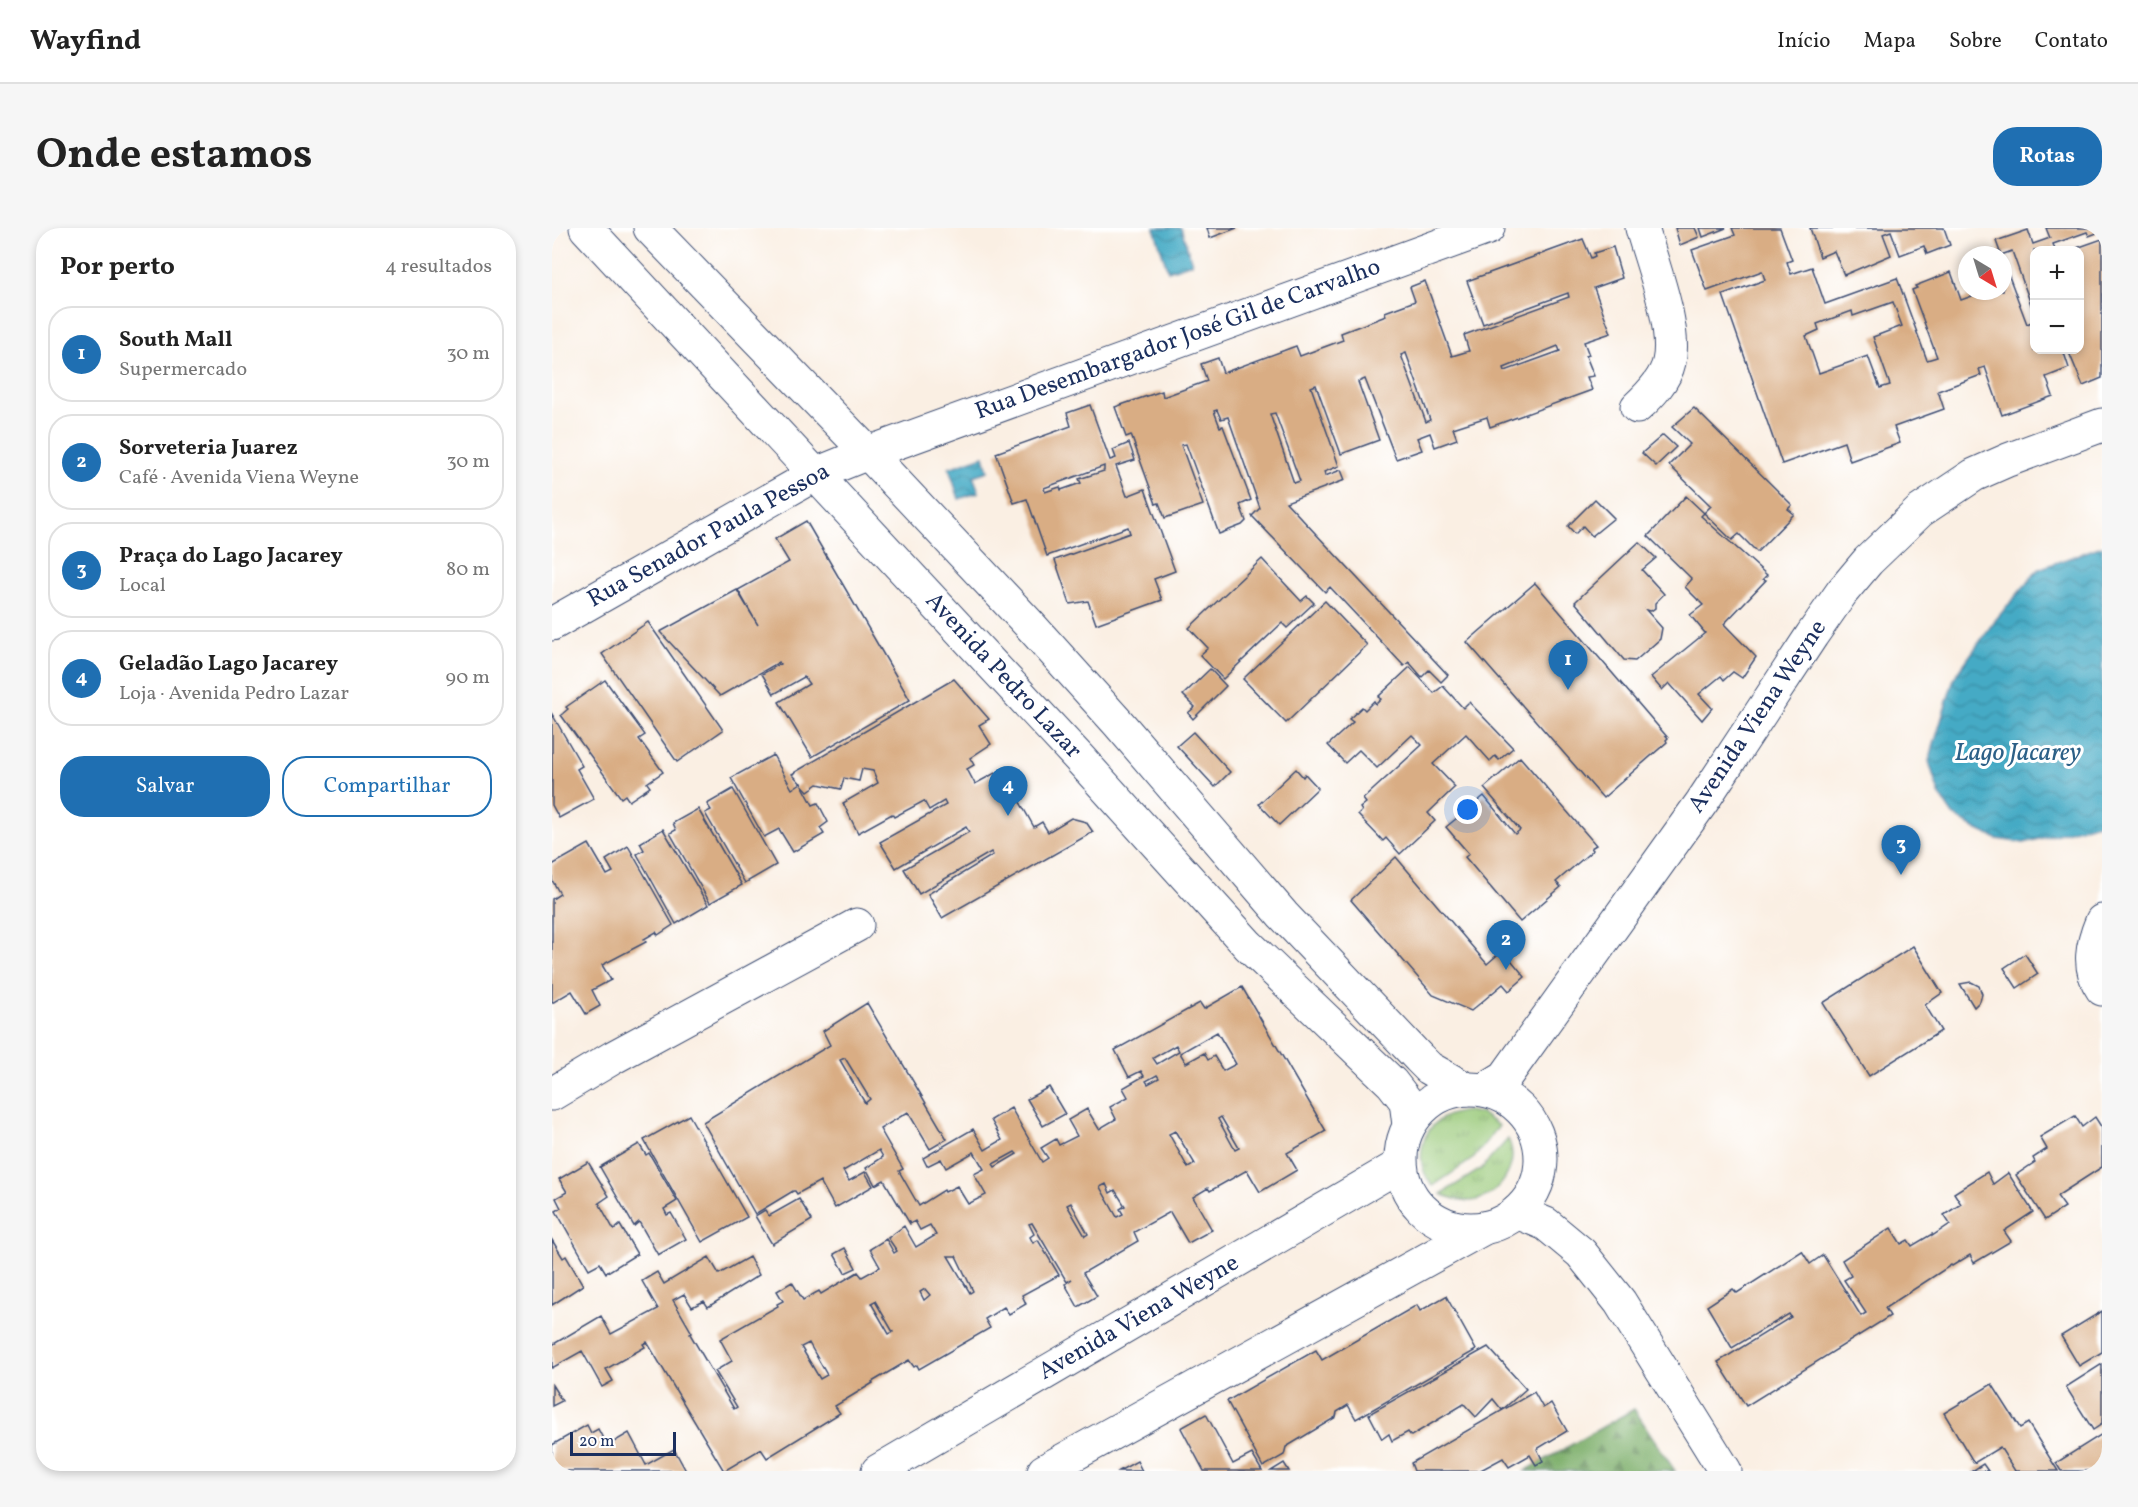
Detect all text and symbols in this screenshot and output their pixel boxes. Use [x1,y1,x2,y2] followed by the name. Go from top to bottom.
[30,22,141,61] text: Wayfind
[1777,27,1830,56] text: Início
[1863,27,1916,56] text: Mapa
[1949,27,2002,56] text: Sobre
[2035,27,2108,56] text: Contato
[36,127,312,186] text: Onde estamos
[1993,127,2102,186] button: Rotas
[1958,246,2012,300] north arrow
[2030,246,2084,354] map controls
[2030,246,2084,300] button: +
[60,249,175,285] text: Por perto
[971,251,1385,429] street label: Rua Desembargador José Gil de Carvalho
[385,253,492,281] text: 4 resultados
[2030,300,2084,354] button: −
[119,325,233,356] text: South Mall
[77,340,86,368] text: 1
[446,340,490,368] text: 30 m
[119,356,247,384] text: Supermercado
[119,433,298,464] text: Sorveteria Juarez
[76,448,87,476] text: 2
[446,448,490,476] text: 30 m
[582,455,836,617] street label: Rua Senador Paula Pessoa
[119,464,359,492] text: Café · Avenida Viena Weyne
[119,541,343,572] text: Praça do Lago Jacarey
[76,556,87,584] text: 3
[446,556,490,584] text: 80 m
[119,572,166,600] text: Local
[917,585,1089,767] street label: Avenida Pedro Lazar
[1681,614,1835,820] street label: Avenida Viena Weyne
[1548,640,1588,690] pin: 1
[119,649,338,680] text: Geladão Lago Jacarey
[75,664,88,692] text: 4
[446,664,490,692] text: 90 m
[119,680,349,708] text: Loja · Avenida Pedro Lazar
[1955,735,2082,771] water label: Lago Jacarey
[60,756,270,817] button: Salvar
[282,756,492,817] button: Compartilhar
[988,766,1028,816] pin: 4
[1453,795,1482,824] your location
[1882,826,1920,875] pin: 3
[1486,920,1526,970] pin: 2
[1032,1247,1246,1389] street label: Avenida Viena Weyne
[570,1429,676,1456] scale bar
[579,1431,614,1453] text: 20 m

